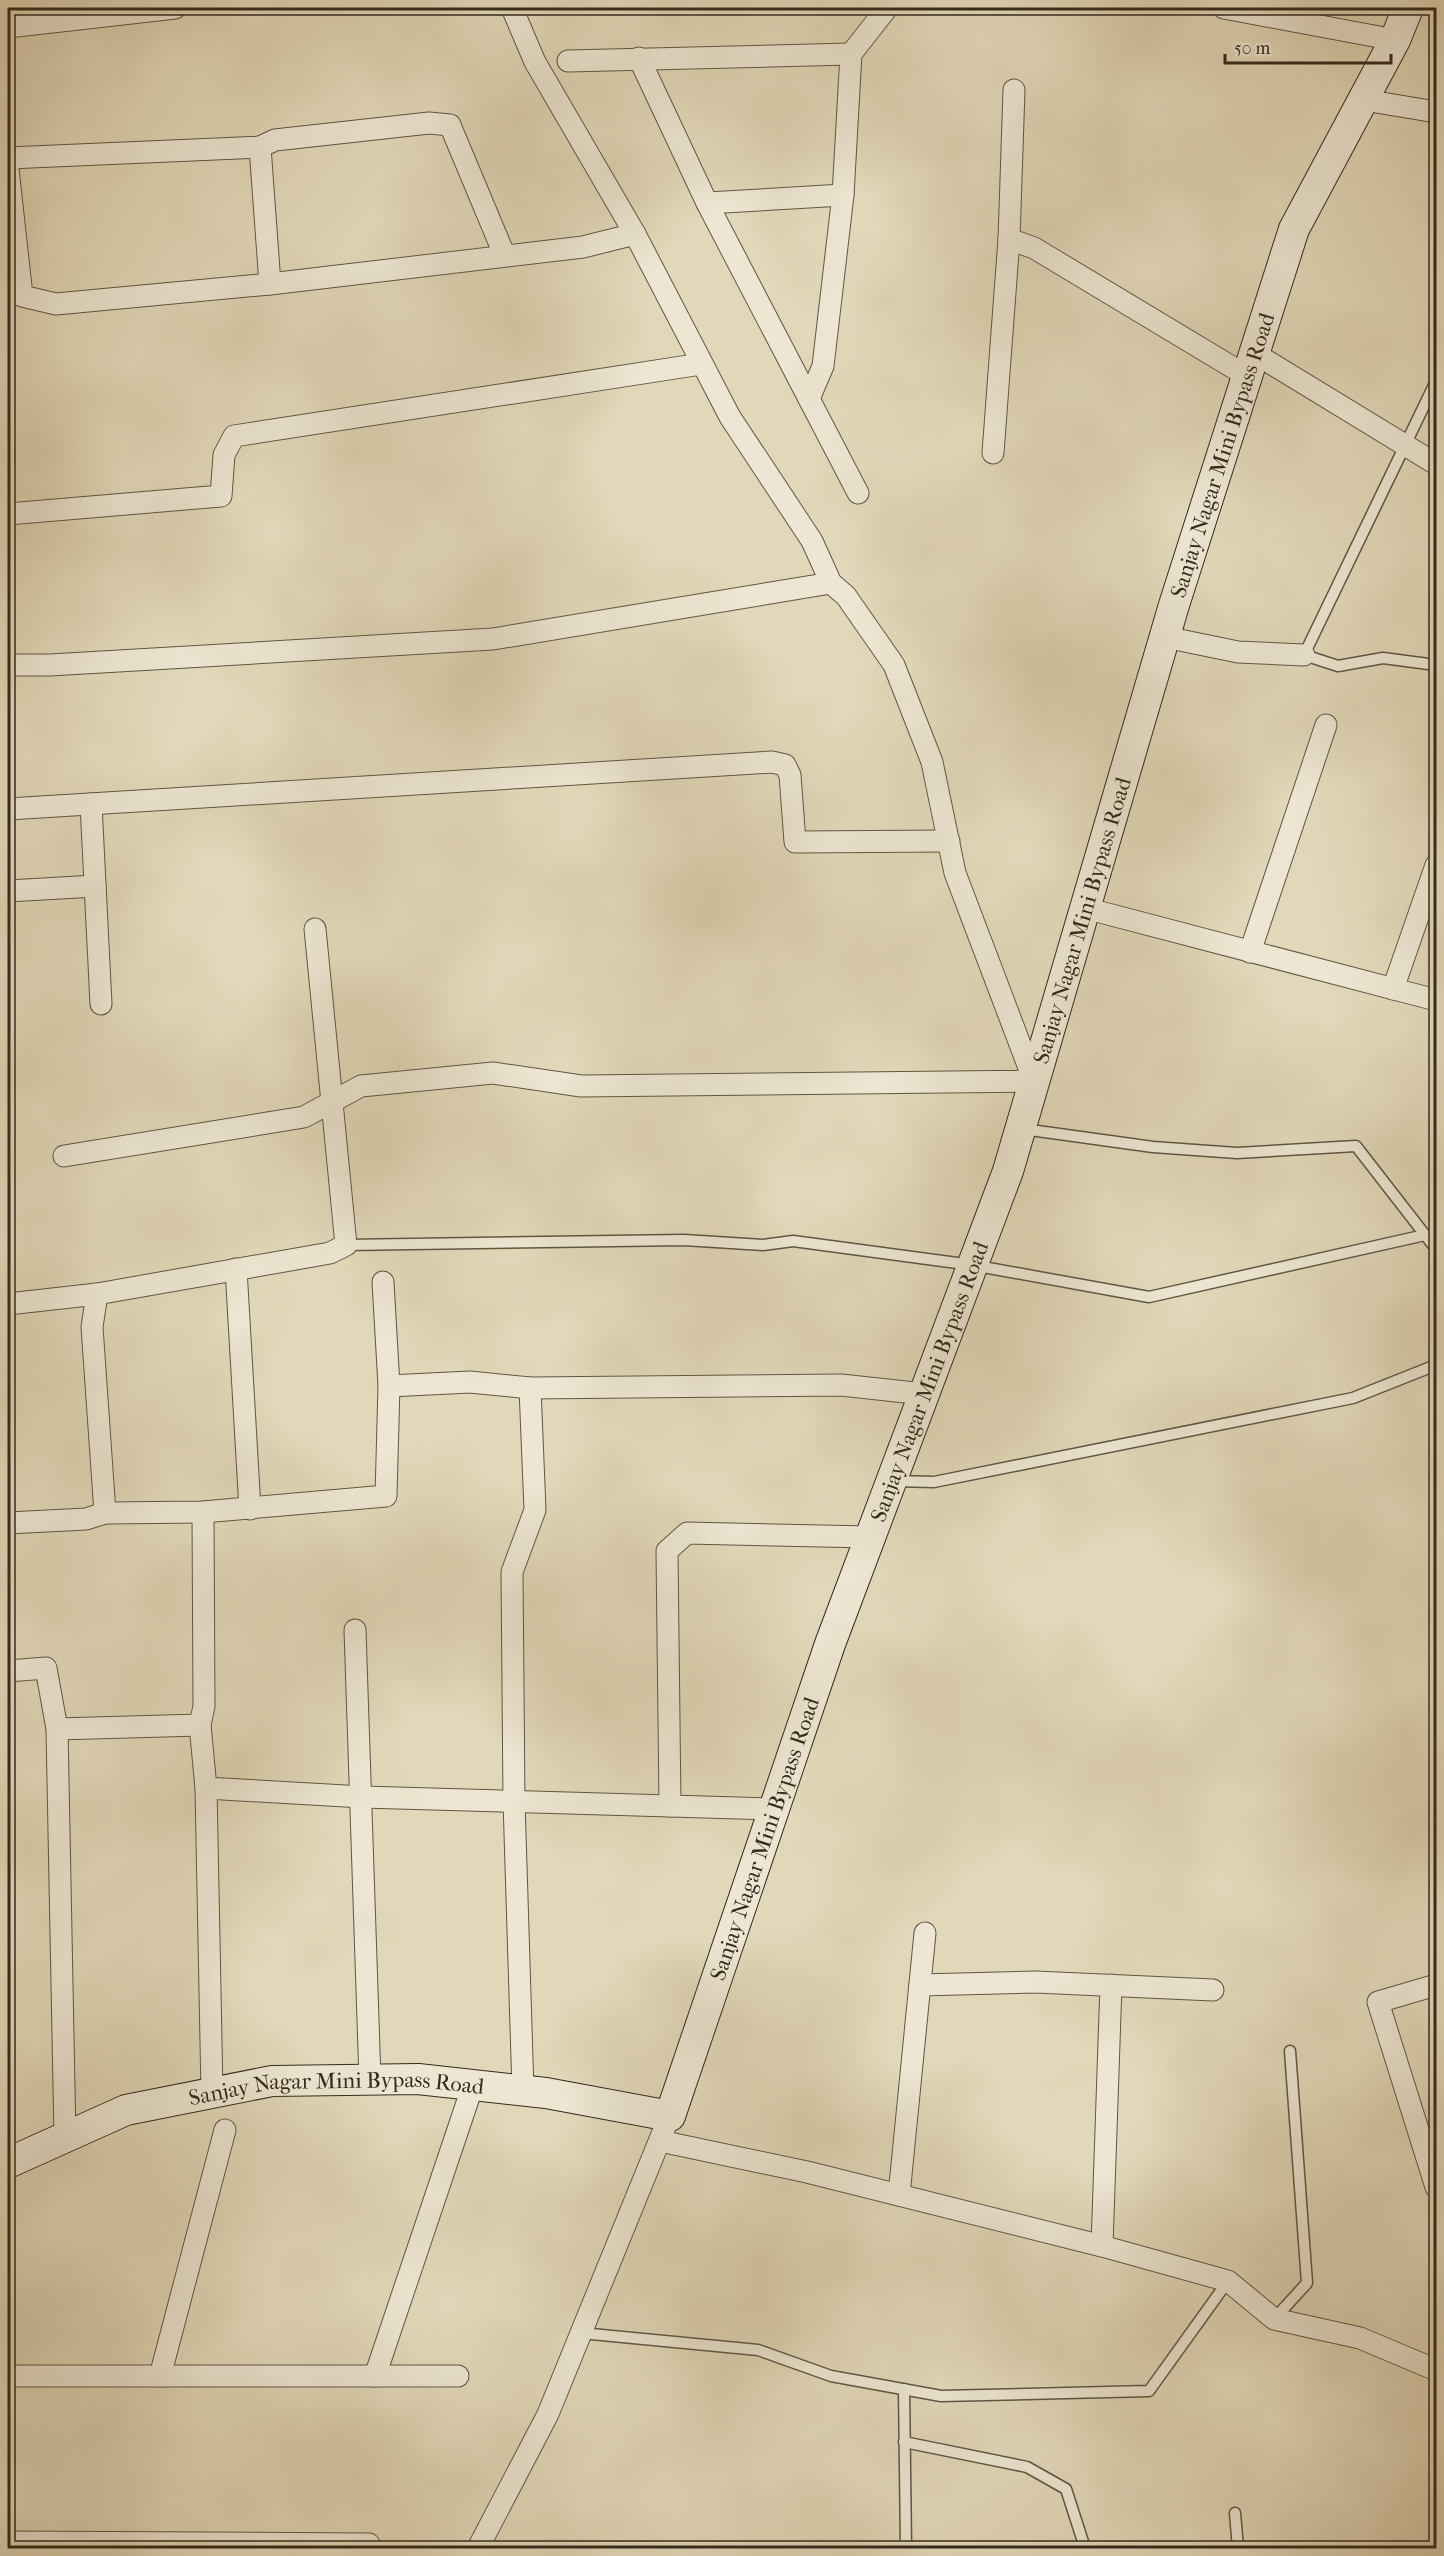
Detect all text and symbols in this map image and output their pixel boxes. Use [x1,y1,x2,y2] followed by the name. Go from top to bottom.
[1225,27,1392,65] scale bar
[1234,38,1271,59] text: 50 m
[1165,309,1281,601] street label: Sanjay Nagar Mini Bypass Road
[1028,773,1137,1067] street label: Sanjay Nagar Mini Bypass Road
[865,1237,995,1526] street label: Sanjay Nagar Mini Bypass Road
[705,1693,825,1984] street label: Sanjay Nagar Mini Bypass Road
[186,2067,486,2111] street label: Sanjay Nagar Mini Bypass Road

